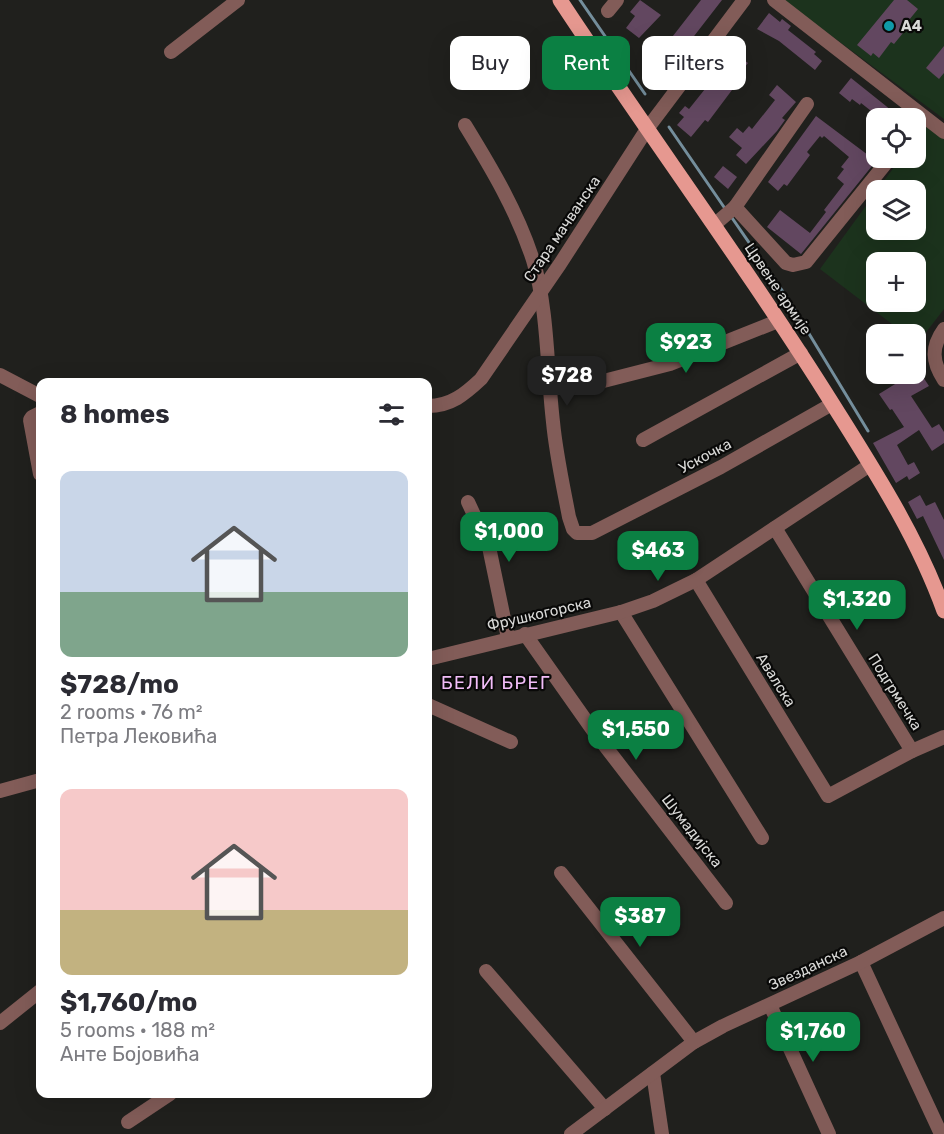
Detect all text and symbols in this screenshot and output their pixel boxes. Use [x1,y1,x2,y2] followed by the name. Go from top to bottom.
[901,17,922,35] place label: A4
[882,19,896,33] marker: A4
[450,36,530,90] chip: Buy
[542,36,630,90] chip: Rent
[642,36,746,90] chip: Filters
[866,108,926,384] map controls
[866,108,926,168] button: locate
[520,173,604,285] street label: Стара мачванска
[866,180,926,240] button: layers
[741,240,815,338] street label: Црвене армије
[866,252,926,312] button: +
[650,323,722,374] pin: $923
[866,324,926,384] button: −
[660,330,712,354] text: $923
[531,356,603,407] pin: $728
[541,363,593,387] text: $728
[375,398,408,431] icon: filters
[60,399,170,430] text: 8 homes
[676,435,734,477] street label: Ускочка
[180,510,288,618] icon: home
[460,512,558,563] pin: $1,000
[474,519,544,543] text: $1,000
[622,531,694,582] pin: $463
[631,538,685,562] text: $463
[808,580,906,631] pin: $1,320
[823,587,891,611] text: $1,320
[485,593,593,635] street label: Фрушкогорска
[752,650,800,710] street label: Авалска
[864,650,926,734] street label: Подгрмечка
[60,669,179,700] text: $728/mo
[441,672,551,694] district label: БЕЛИ БРЕГ
[60,700,203,724] text: 2 rooms · 76 m²
[587,710,685,761] pin: $1,550
[602,717,670,741] text: $1,550
[60,724,217,748] text: Петра Лековића
[658,791,726,871] street label: Шумадијска
[180,828,288,936] icon: home
[604,897,676,948] pin: $387
[614,904,666,928] text: $387
[766,942,850,994] street label: Звезданска
[60,987,197,1018] text: $1,760/mo
[764,1012,862,1063] pin: $1,760
[60,1018,215,1042] text: 5 rooms · 188 m²
[780,1019,846,1043] text: $1,760
[60,1042,200,1066] text: Анте Бојовића

